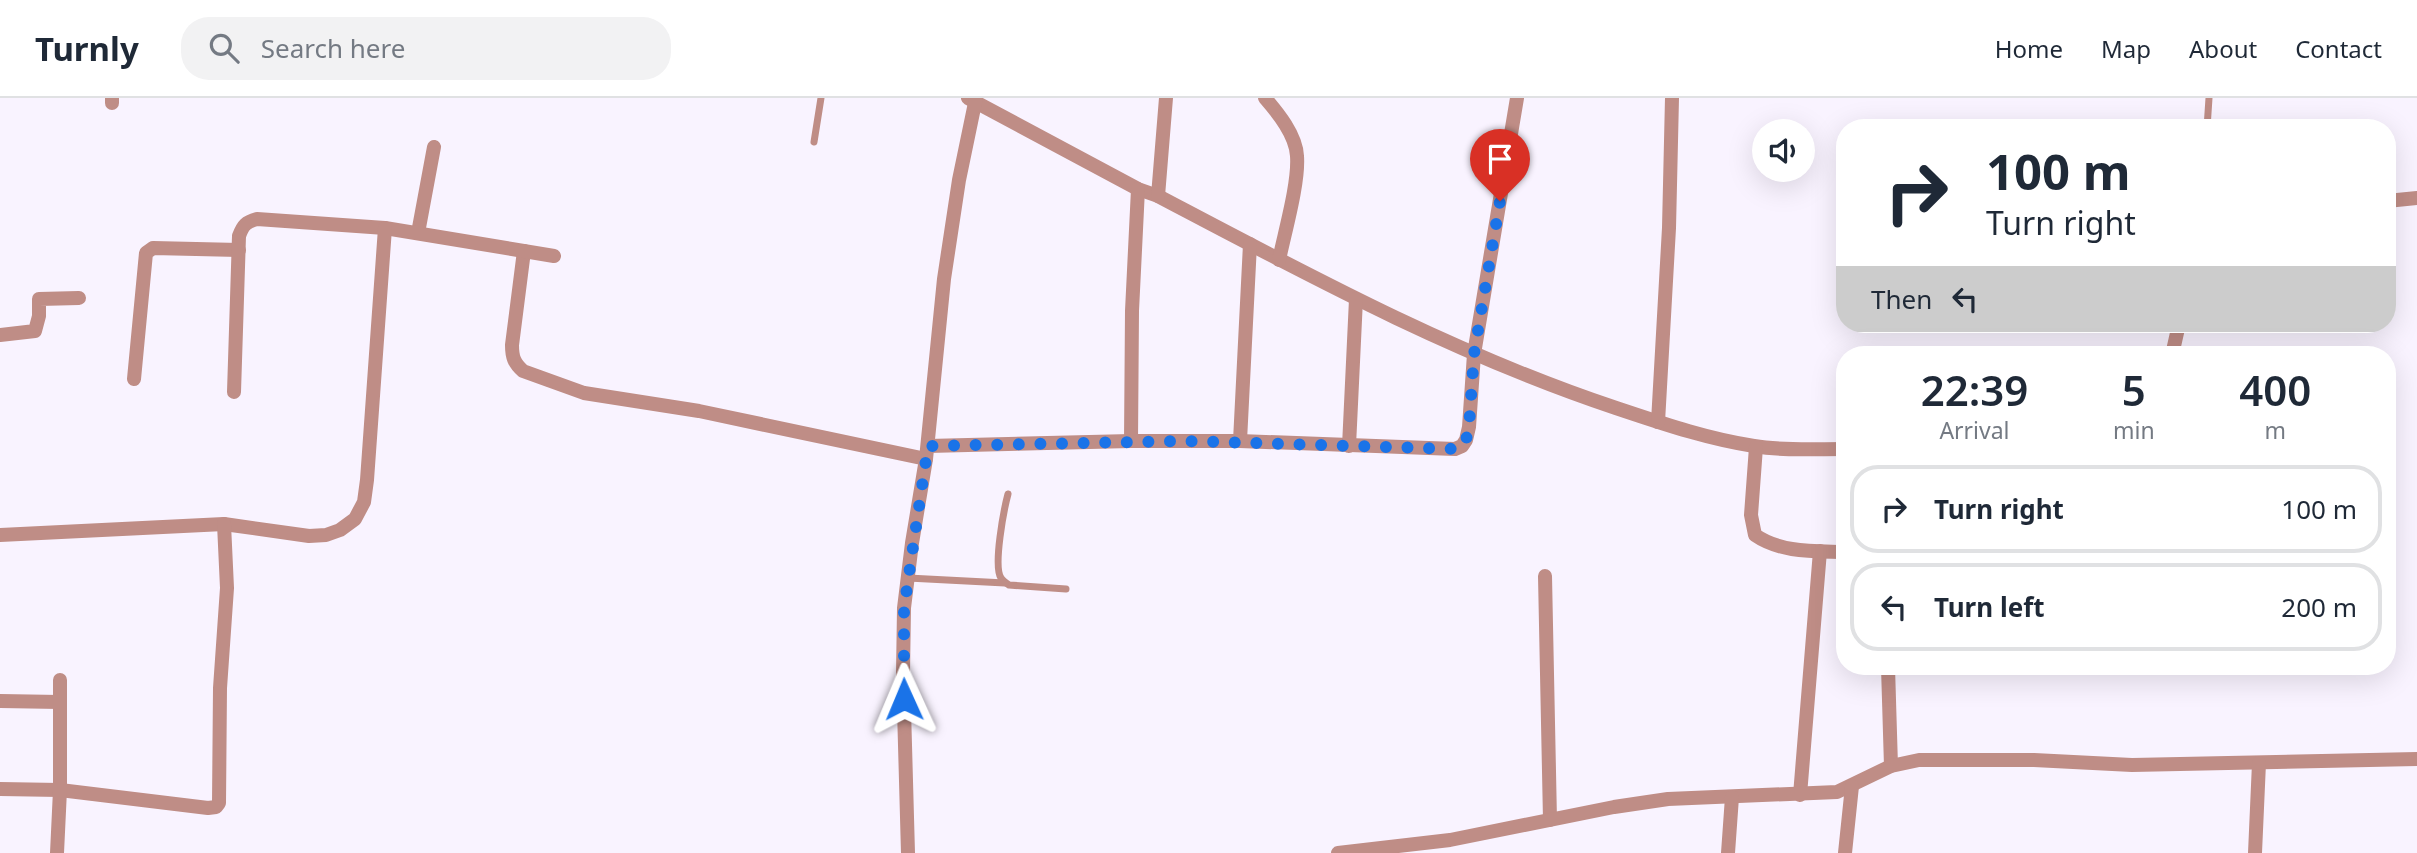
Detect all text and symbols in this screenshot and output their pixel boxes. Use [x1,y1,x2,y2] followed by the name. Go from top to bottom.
[181,17,671,80] search box
[35,26,139,71] text: Turnly
[205,29,243,67] icon: search
[261,30,405,66] text: Search here
[1995,32,2063,65] text: Home
[2101,32,2151,65] text: Map
[2189,32,2257,65] text: About
[2295,32,2382,65] text: Contact
[1752,119,1815,182] map controls
[1752,119,1815,182] button: sound
[1470,129,1530,201] pin
[1986,138,2131,204] text: 100 m
[1481,140,1519,178] icon: arrive
[1871,147,1962,238] icon: right
[1986,201,2136,244] text: Turn right
[1946,280,1984,318] icon: left
[1871,281,1932,317] text: Then
[1921,361,2028,418] text: 22:39
[2122,361,2146,418] text: 5
[2239,361,2311,418] text: 400
[1939,414,2010,446] text: Arrival
[2113,414,2155,446] text: min
[2265,414,2286,446] text: m
[1875,490,1913,528] icon: right
[1934,491,2064,527] text: Turn right
[2281,491,2357,527] text: 100 m
[1875,588,1913,626] icon: left
[1934,589,2045,625] text: Turn left
[2281,589,2357,625] text: 200 m
[867,662,941,736] position arrow

